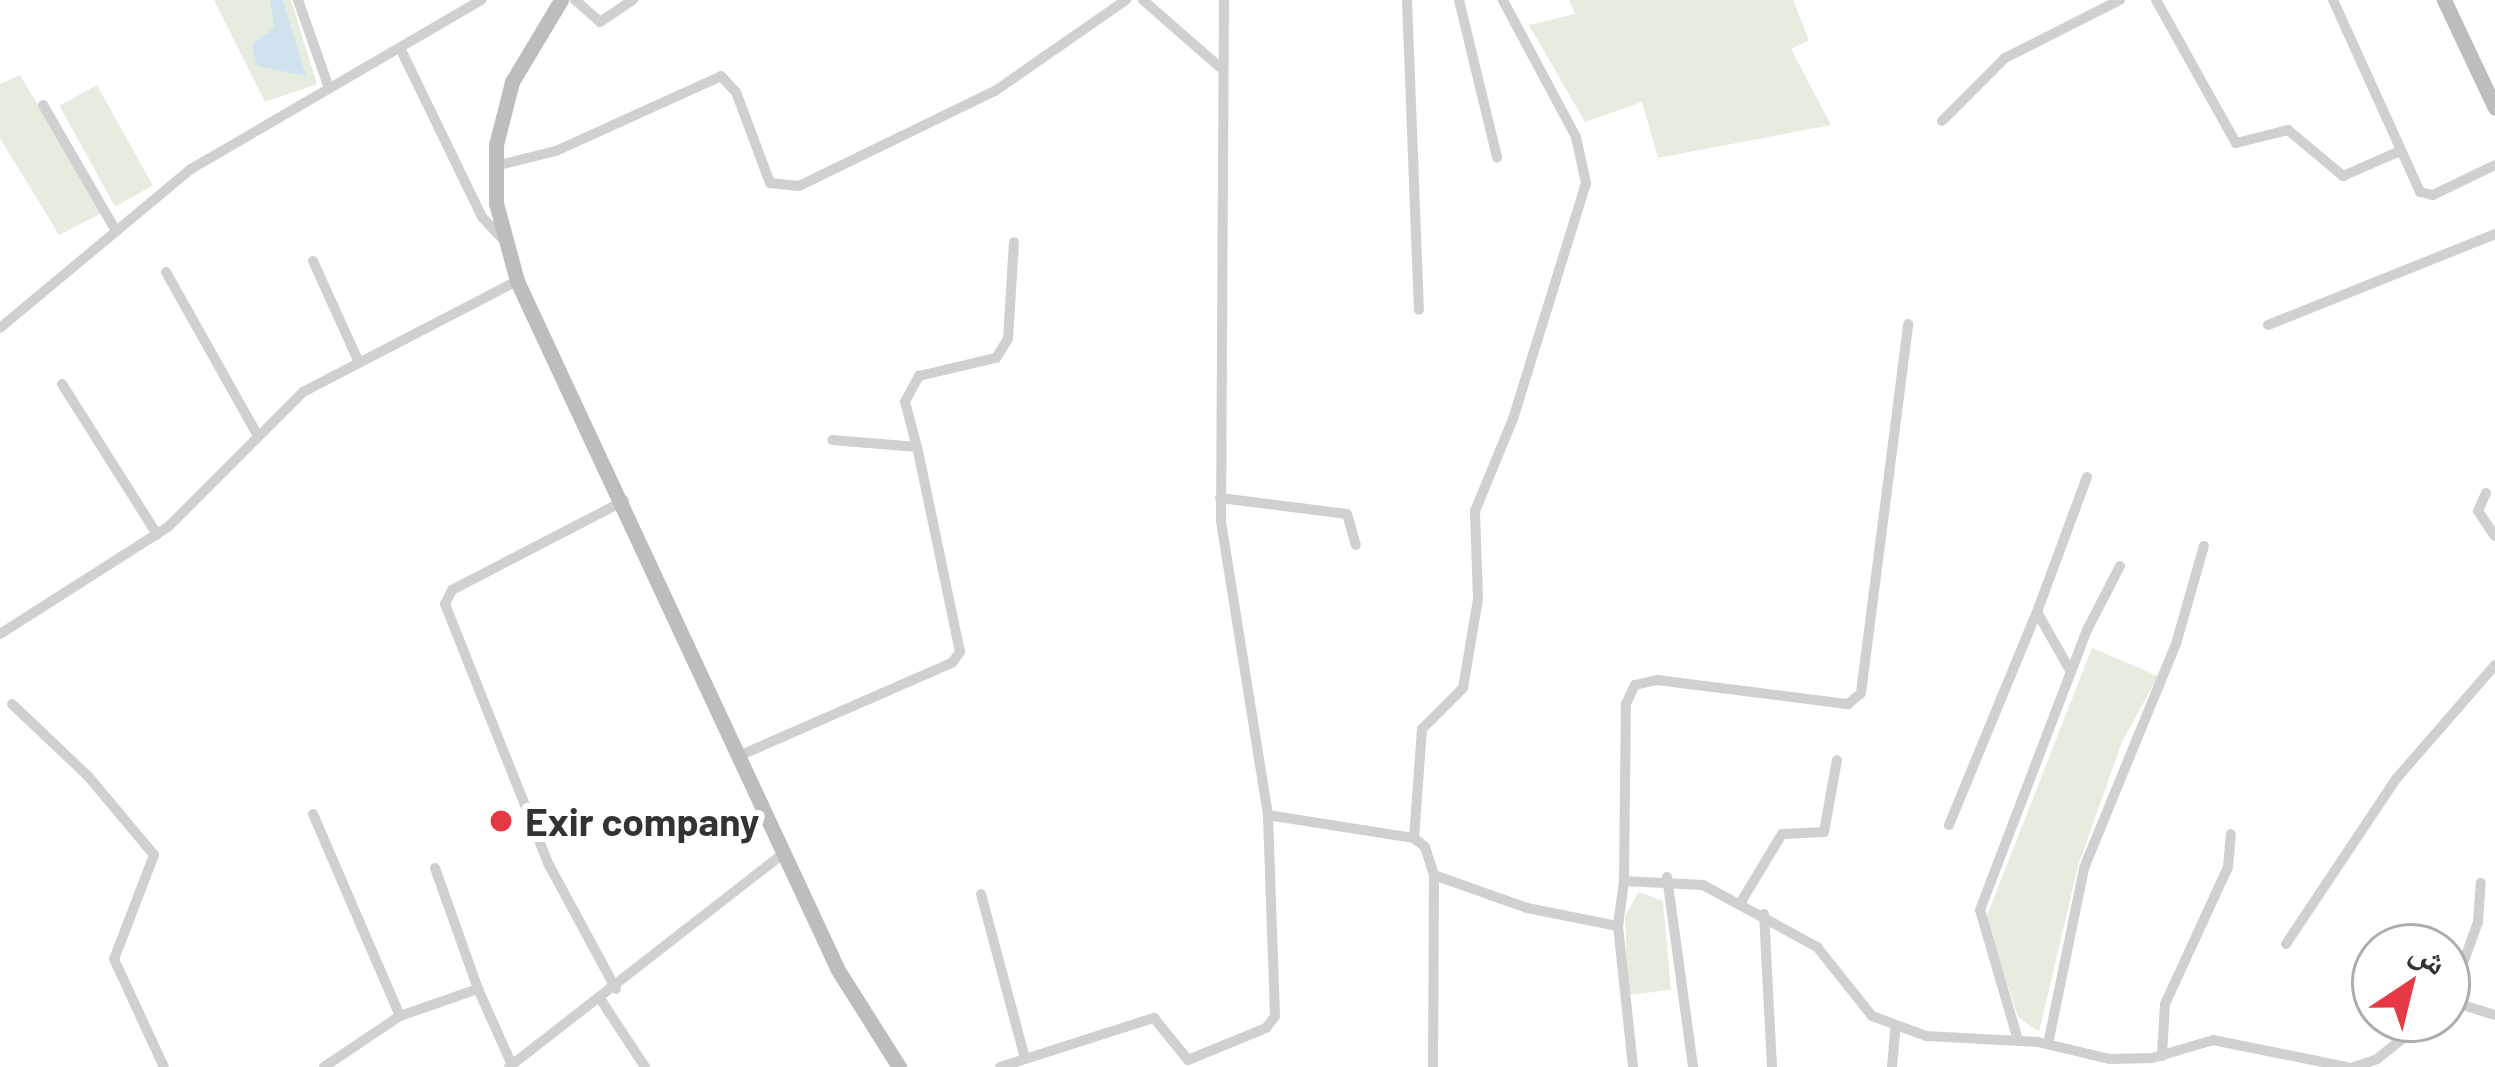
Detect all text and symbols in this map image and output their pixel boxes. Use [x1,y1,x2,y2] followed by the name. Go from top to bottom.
[525,798,759,844] place label: Exir company
[488,808,514,834] marker: Exir company
[2351,923,2471,1043] north arrow
[2404,930,2456,982] text: ش

